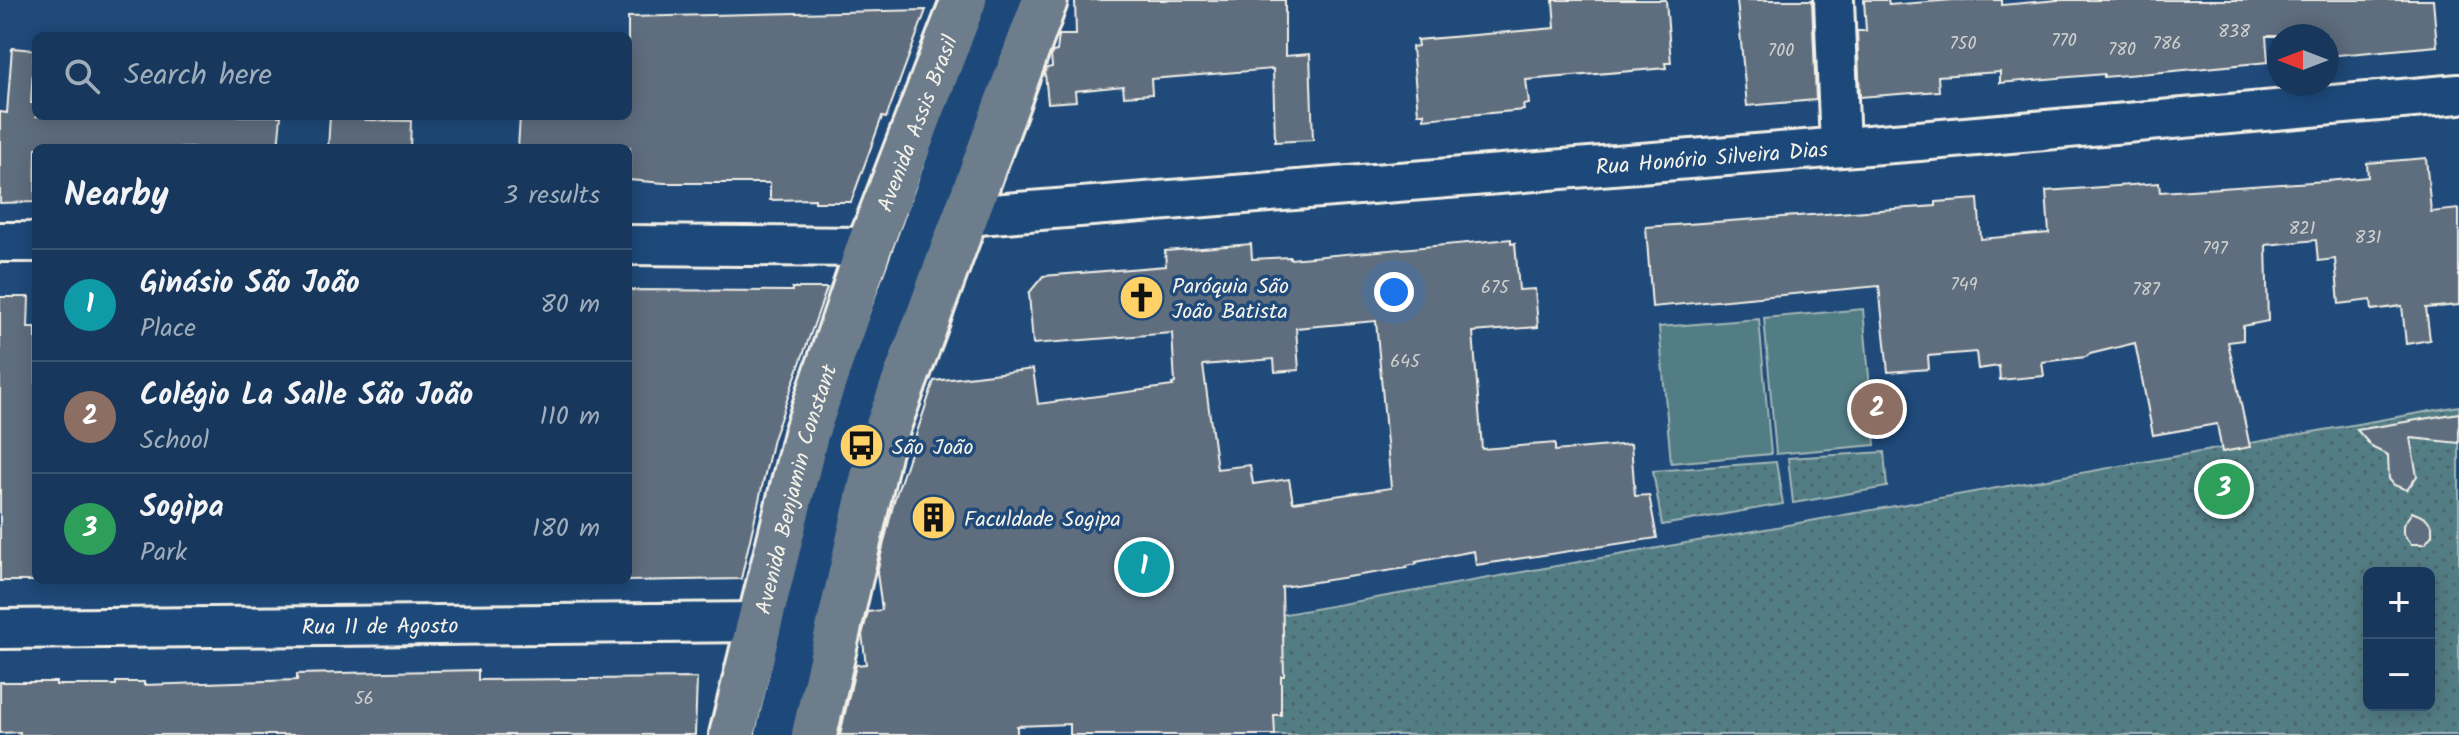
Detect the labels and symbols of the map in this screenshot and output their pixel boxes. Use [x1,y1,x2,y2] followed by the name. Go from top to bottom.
[2218,18,2250,47] house number: 838
[2267,24,2339,96] north arrow
[2051,27,2077,56] house number: 770
[869,30,969,218] street label: Avenida Assis Brasil
[1950,30,1976,59] house number: 750
[2152,30,2182,59] house number: 786
[2108,36,2136,65] house number: 780
[1768,37,1794,66] house number: 700
[1595,133,1830,186] street label: Rua Honório Silveira Dias
[2289,215,2315,244] house number: 821
[2355,224,2381,253] house number: 831
[2202,235,2228,264] house number: 797
[1172,270,1289,330] place label: Paróquia São João Batista
[1951,271,1978,300] house number: 749
[1374,272,1414,312] your location
[1117,274,1165,322] church icon: Paróquia São João Batista
[1481,274,1510,303] house number: 675
[2132,276,2160,305] house number: 787
[1390,348,1421,377] house number: 645
[747,360,848,618] street label: Avenida Benjamin Constant
[1851,379,1903,439] pin: 2
[837,422,885,470] bus stop icon: São João
[892,431,974,466] place label: São João
[2198,459,2250,519] pin: 3
[909,494,957,542] building icon: Faculdade Sogipa
[964,503,1121,538] place label: Faculdade Sogipa
[1118,537,1170,597] pin: 1
[302,610,459,646] street label: Rua 11 de Agosto
[354,685,374,714] house number: 56

